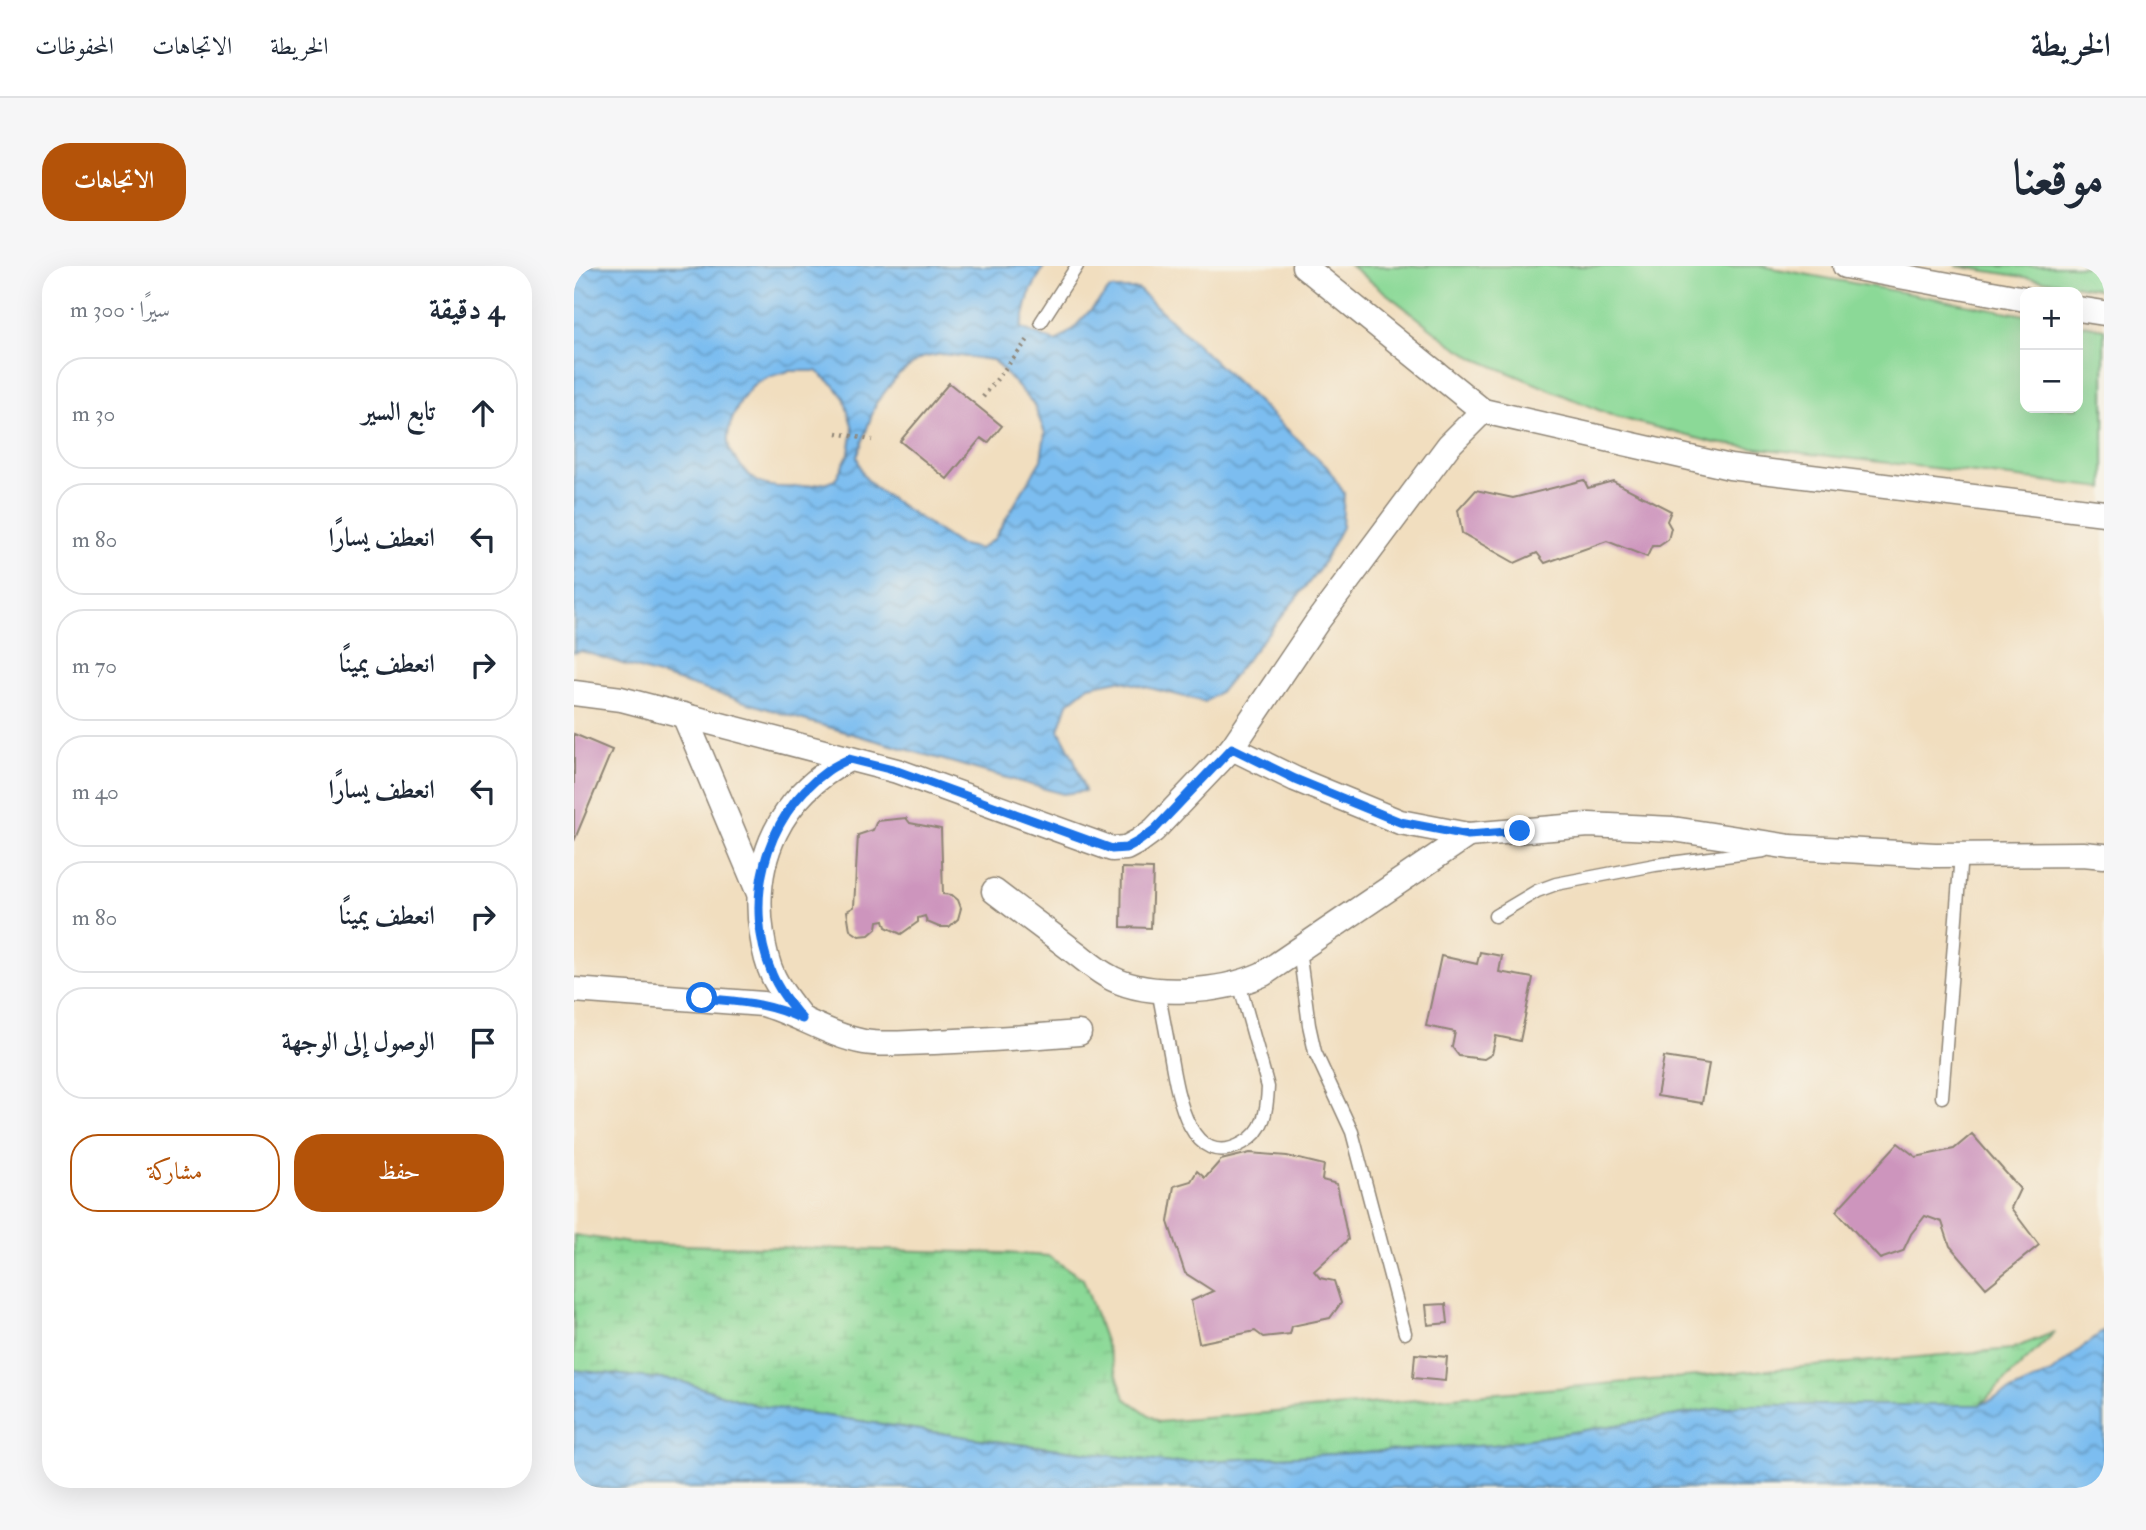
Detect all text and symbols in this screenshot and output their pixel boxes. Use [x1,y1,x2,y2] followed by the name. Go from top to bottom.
[2031,25,2111,66] text: الخريطة
[35,31,114,62] text: المحفوظات
[152,31,232,62] text: الاتجاهات
[270,31,329,62] text: الخريطة
[42,143,186,221] button: الاتجاهات
[2012,148,2104,209] text: موقعنا
[2020,287,2083,413] map controls
[2020,287,2083,350] button: +
[429,291,504,328] text: 4 دقيقة
[70,295,170,324] text: سيرًا · 300 m
[2020,350,2083,413] button: −
[464,394,502,432] icon: ahead
[362,396,435,428] text: تابع السير
[72,399,115,428] text: 30 m
[464,520,502,558] icon: left
[329,522,435,554] text: انعطف يسارًا
[72,525,117,554] text: 80 m
[464,646,502,684] icon: right
[339,648,435,680] text: انعطف يمينًا
[72,651,117,680] text: 70 m
[464,772,502,810] icon: left
[329,774,435,806] text: انعطف يسارًا
[72,777,119,806] text: 40 m
[1504,815,1535,846] route end
[464,898,502,936] icon: right
[339,900,435,932] text: انعطف يمينًا
[72,903,117,932] text: 80 m
[686,982,717,1013] route start
[464,1024,502,1062] icon: arrive
[282,1026,435,1058] text: الوصول إلى الوجهة
[70,1134,280,1212] button: مشاركة
[294,1134,504,1212] button: حفظ

